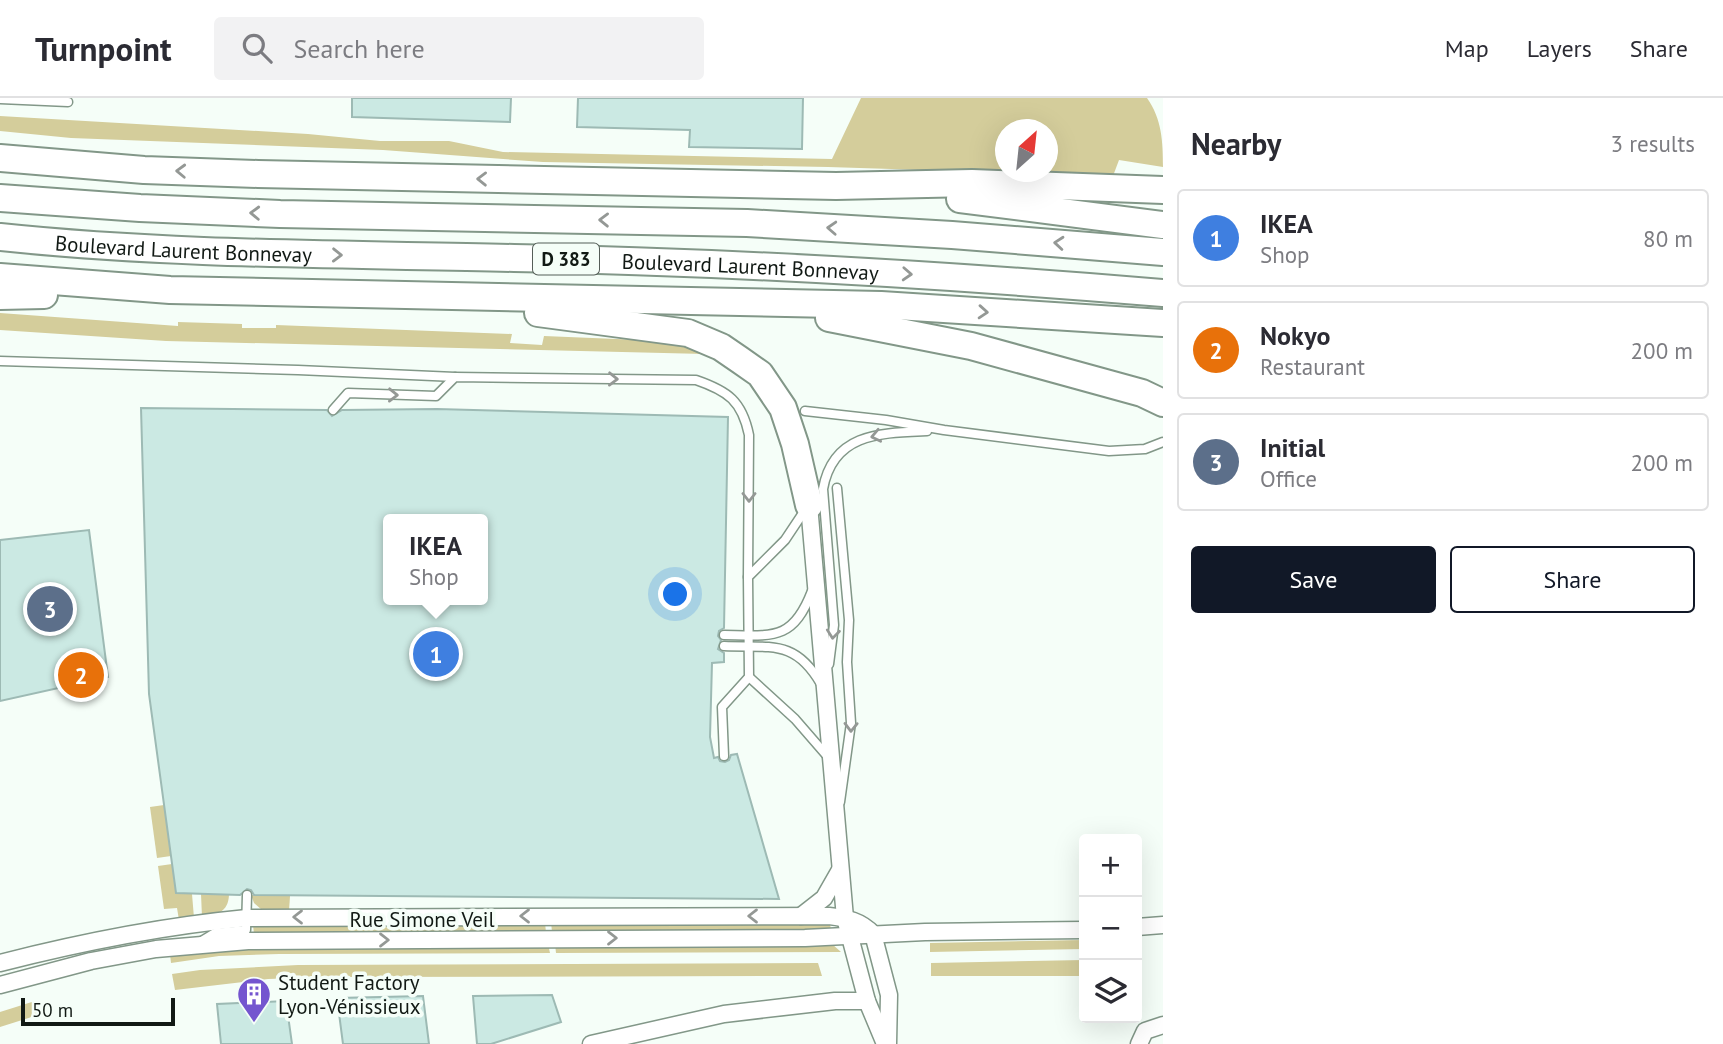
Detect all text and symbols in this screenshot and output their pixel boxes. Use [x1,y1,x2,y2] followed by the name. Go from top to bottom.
[214,17,704,80] search box
[35,27,172,70] text: Turnpoint
[238,29,276,67] icon: search
[294,32,425,65] text: Search here
[1445,33,1489,64] text: Map
[1527,33,1592,64] text: Layers
[1630,33,1688,64] text: Share
[995,119,1058,182] north arrow
[1191,124,1281,163] text: Nearby
[1611,129,1695,158] text: 3 results
[175,164,186,179] one-way arrow
[476,171,487,186] one-way arrow
[249,205,260,220] one-way arrow
[1260,207,1313,240] text: IKEA
[599,212,609,228] one-way arrow
[826,221,837,236] one-way arrow
[1209,224,1223,253] text: 1
[1643,224,1693,253] text: 80 m
[54,229,313,268] street label: Boulevard Laurent Bonnevay
[1053,236,1064,251] one-way arrow
[1260,240,1310,269] text: Shop
[533,244,599,274] road number: D 383
[332,247,343,263] one-way arrow
[621,247,880,286] street label: Boulevard Laurent Bonnevay
[902,266,913,281] one-way arrow
[978,305,989,320] one-way arrow
[1260,319,1330,352] text: Nokyo
[1209,336,1223,365] text: 2
[1631,336,1693,365] text: 200 m
[1260,352,1365,381] text: Restaurant
[608,371,619,387] one-way arrow
[388,387,399,402] one-way arrow
[870,427,882,442] one-way arrow
[1260,431,1325,464] text: Initial
[1209,448,1223,477] text: 3
[1631,448,1693,477] text: 200 m
[1260,464,1317,493] text: Office
[741,492,757,503] one-way arrow
[383,514,488,605] popup
[409,529,462,562] text: IKEA
[1191,546,1436,613] button: Save
[1450,546,1695,613] button: Share
[409,562,459,591] text: Shop
[658,577,692,611] your location
[27,583,73,635] pin: 3
[413,628,459,680] pin: 1
[825,628,840,640] one-way arrow
[58,649,104,701] pin: 2
[843,722,859,733] one-way arrow
[1079,834,1142,1023] map controls
[1079,834,1142,897] button: +
[1079,897,1142,960] button: −
[349,906,495,933] street label: Rue Simone Veil
[520,908,530,924] one-way arrow
[747,908,758,924] one-way arrow
[292,909,303,925] one-way arrow
[607,930,617,946] one-way arrow
[379,932,390,948] one-way arrow
[1079,960,1142,1023] button: layers
[278,969,421,1020] place label: Student Factory Lyon-Vénissieux
[235,975,273,1024] building icon: Student Factory Lyon-Vénissieux
[21,995,175,1027] scale bar
[32,998,73,1022] text: 50 m

